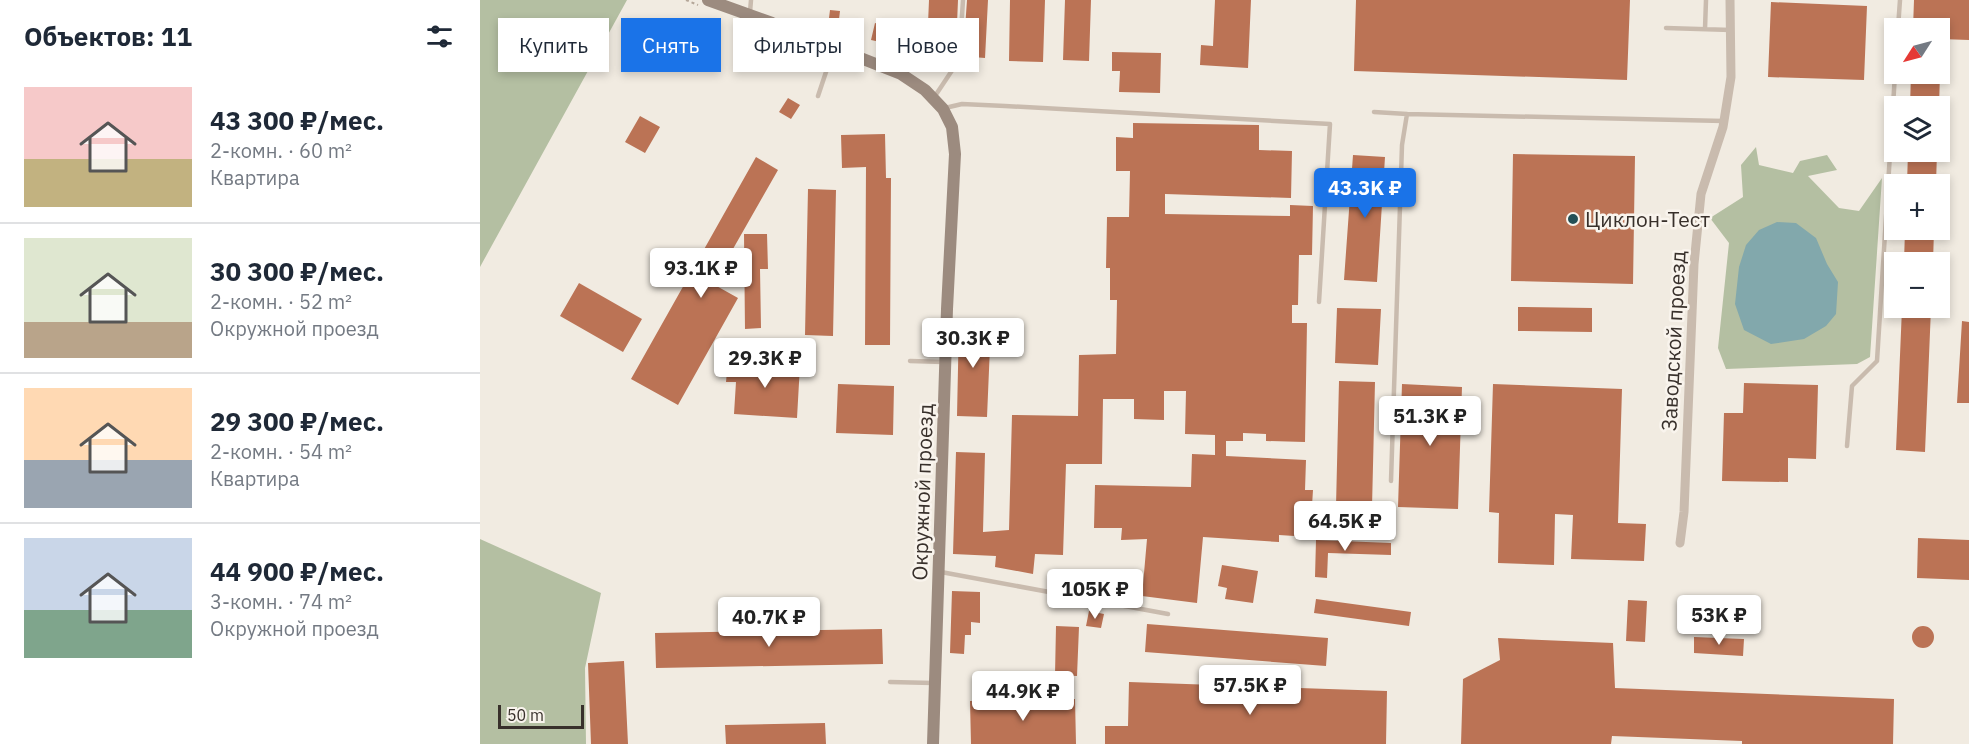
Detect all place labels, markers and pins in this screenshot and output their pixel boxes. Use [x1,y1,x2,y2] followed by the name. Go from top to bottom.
[1310,168,1420,219] pin: 43.3K ₽
[1585,205,1710,233] place label: Циклон-Тест
[1566,212,1580,226] marker: Циклон-Тест
[646,248,756,299] pin: 93.1K ₽
[918,318,1028,369] pin: 30.3K ₽
[710,338,820,389] pin: 29.3K ₽
[1375,396,1485,447] pin: 51.3K ₽
[1290,501,1400,552] pin: 64.5K ₽
[1046,569,1144,620] pin: 105K ₽
[1677,595,1761,646] pin: 53K ₽
[714,597,824,648] pin: 40.7K ₽
[1195,665,1305,716] pin: 57.5K ₽
[968,671,1078,722] pin: 44.9K ₽

